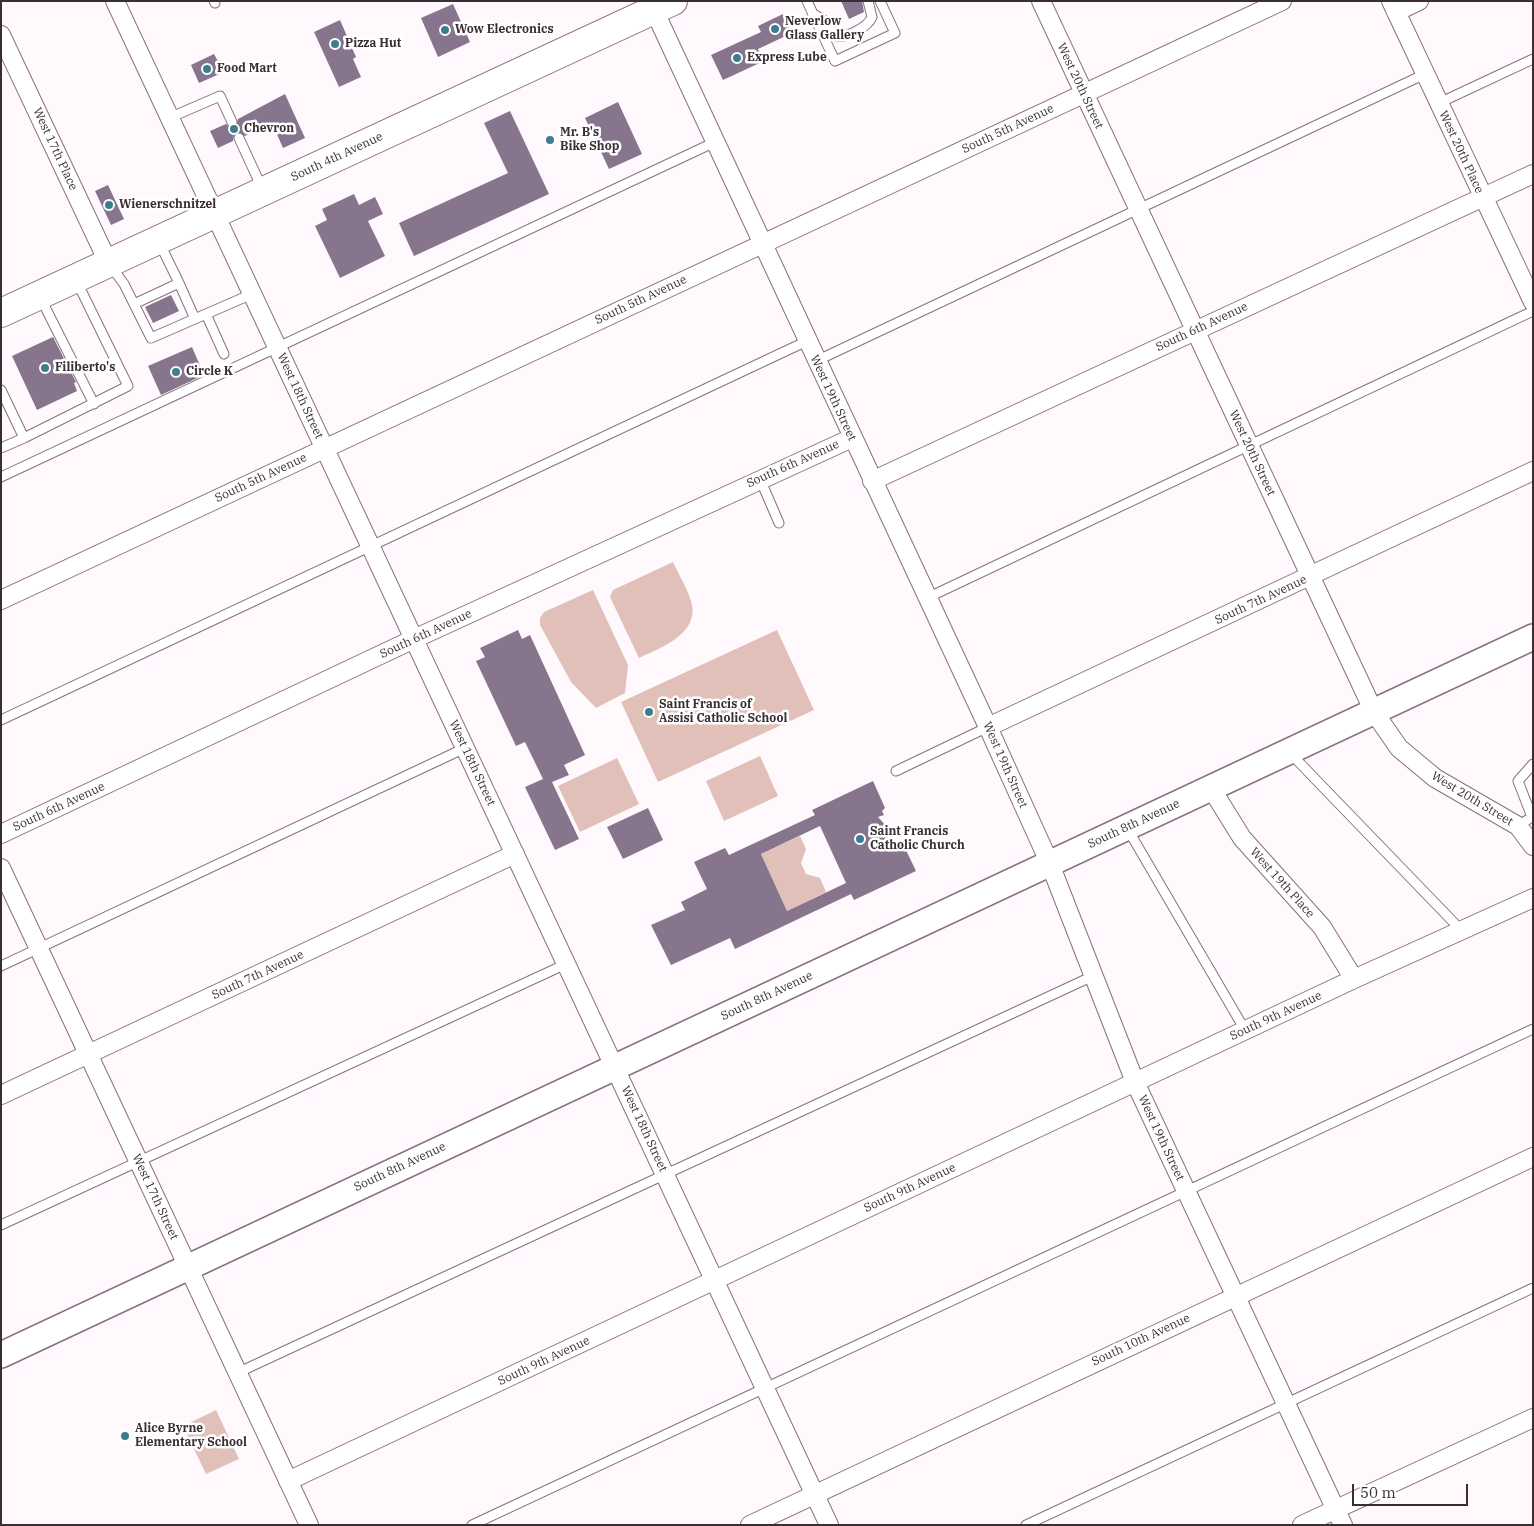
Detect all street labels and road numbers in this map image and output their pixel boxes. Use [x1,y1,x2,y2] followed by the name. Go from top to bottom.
[1054,41,1106,131] street label: West 20th Street
[960,101,1056,157] street label: South 5th Avenue
[30,105,80,193] street label: West 17th Place
[1436,108,1486,196] street label: West 20th Place
[289,129,385,185] street label: South 4th Avenue
[593,272,689,328] street label: South 5th Avenue
[1154,299,1250,355] street label: South 6th Avenue
[274,351,326,441] street label: West 18th Street
[807,353,859,443] street label: West 19th Street
[1226,408,1278,498] street label: West 20th Street
[745,437,841,491] street label: South 6th Avenue
[213,450,309,506] street label: South 5th Avenue
[1213,572,1309,628] street label: South 7th Avenue
[378,606,474,662] street label: South 6th Avenue
[446,718,498,808] street label: West 18th Street
[980,720,1030,810] street label: West 19th Street
[1428,769,1516,829] street label: West 20th Street
[11,779,107,835] street label: South 6th Avenue
[1086,796,1182,852] street label: South 8th Avenue
[1247,845,1317,921] street label: West 19th Place
[210,947,306,1003] street label: South 7th Avenue
[719,968,815,1024] street label: South 8th Avenue
[1228,988,1324,1044] street label: South 9th Avenue
[618,1084,670,1174] street label: West 18th Street
[1135,1093,1187,1183] street label: West 19th Street
[352,1139,448,1195] street label: South 8th Avenue
[129,1152,181,1242] street label: West 17th Street
[862,1160,958,1216] street label: South 9th Avenue
[1090,1311,1192,1369] street label: South 10th Avenue
[496,1333,592,1389] street label: South 9th Avenue

